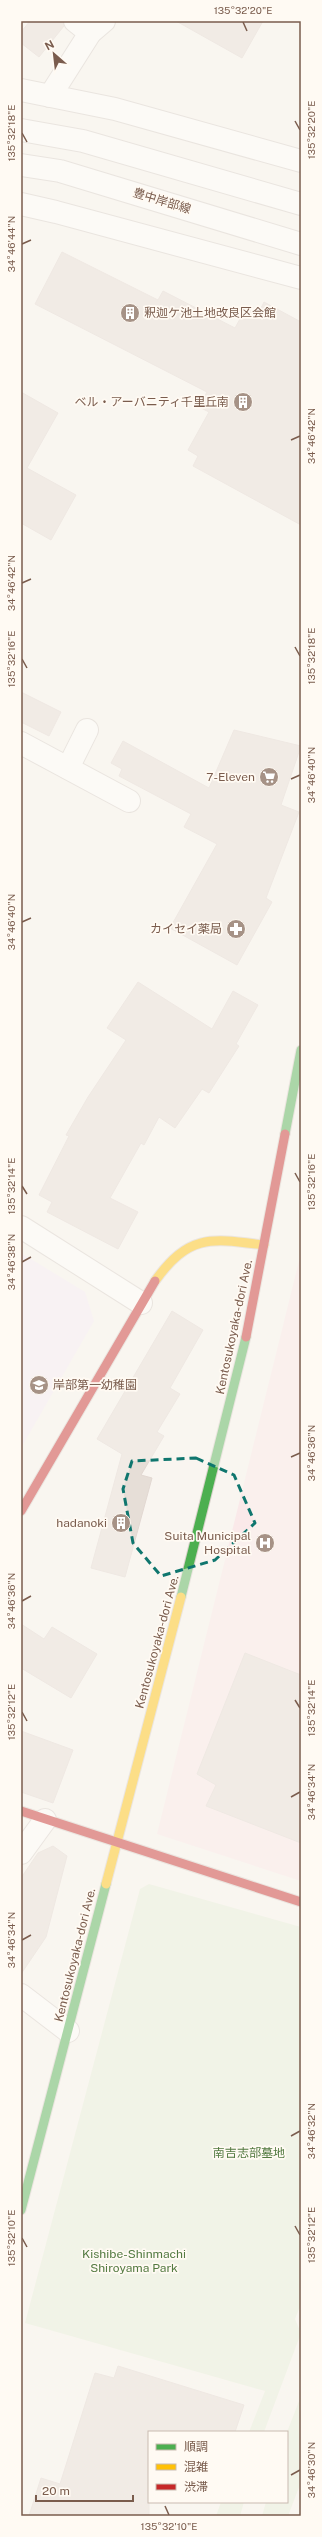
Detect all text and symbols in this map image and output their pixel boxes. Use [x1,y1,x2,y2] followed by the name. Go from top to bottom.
[214,4,272,16] text: 135°32'20"E
[34,34,74,74] north arrow
[43,38,56,52] text: N
[305,101,317,159] text: 135°32'20"E
[5,104,17,162] text: 135°32'18"E
[131,186,193,216] street label: 豊中岸部線
[5,216,17,272] text: 34°46'44"N
[119,302,141,324] building icon: 釈迦ケ池土地改良区会館
[144,306,276,320] place label: 釈迦ケ池土地改良区会館
[232,391,254,413] building icon: ベル・アーバニティ千里丘南
[75,395,229,409] place label: ベル・アーバニティ千里丘南
[305,408,317,464] text: 34°46'42"N
[5,555,17,611] text: 34°46'42"N
[305,627,317,685] text: 135°32'18"E
[5,631,17,687] text: 135°32'16"E
[305,747,317,803] text: 34°46'40"N
[258,766,280,788] supermarket icon: 7-Eleven
[206,770,255,784] place label: 7-Eleven
[5,894,17,950] text: 34°46'40"N
[225,918,247,940] pharmacy icon: カイセイ薬局
[150,922,222,936] place label: カイセイ薬局
[305,1154,317,1210] text: 135°32'16"E
[5,1158,17,1214] text: 135°32'14"E
[5,1234,17,1290] text: 34°46'38"N
[213,1258,255,1396] street label: Kentosukoyaka-dori Ave.
[28,1374,50,1396] school or university icon: 岸部第一幼稚園
[53,1378,137,1392] place label: 岸部第一幼稚園
[305,1425,317,1481] text: 34°46'36"N
[110,1512,132,1534] building icon: hadanoki
[56,1516,107,1530] place label: hadanoki
[164,1529,251,1557] place label: Suita Municipal Hospital
[254,1532,276,1554] hospital icon: Suita Municipal Hospital
[5,1573,17,1629] text: 34°46'36"N
[132,1574,182,1710] street label: Kentosukoyaka-dori Ave.
[305,1680,317,1736] text: 135°32'14"E
[5,1684,17,1740] text: 135°32'12"E
[305,1764,317,1820] text: 34°46'34"N
[52,1887,98,2023] street label: Kentosukoyaka-dori Ave.
[5,1912,17,1968] text: 34°46'34"N
[305,2103,317,2159] text: 34°46'32"N
[213,2146,285,2160] park label: 南吉志部墓地
[305,2207,317,2263] text: 135°32'12"E
[5,2210,17,2266] text: 135°32'10"E
[82,2247,186,2275] park label: Kishibe-Shinmachi Shiroyama Park
[148,2431,288,2503] legend
[184,2440,208,2454] text: 順調
[305,2442,317,2498] text: 34°46'30"N
[184,2460,208,2474] text: 混雑
[36,2477,133,2503] scale bar
[184,2480,208,2494] text: 渋滞
[42,2484,70,2498] text: 20 m
[141,2520,197,2532] text: 135°32'10"E

